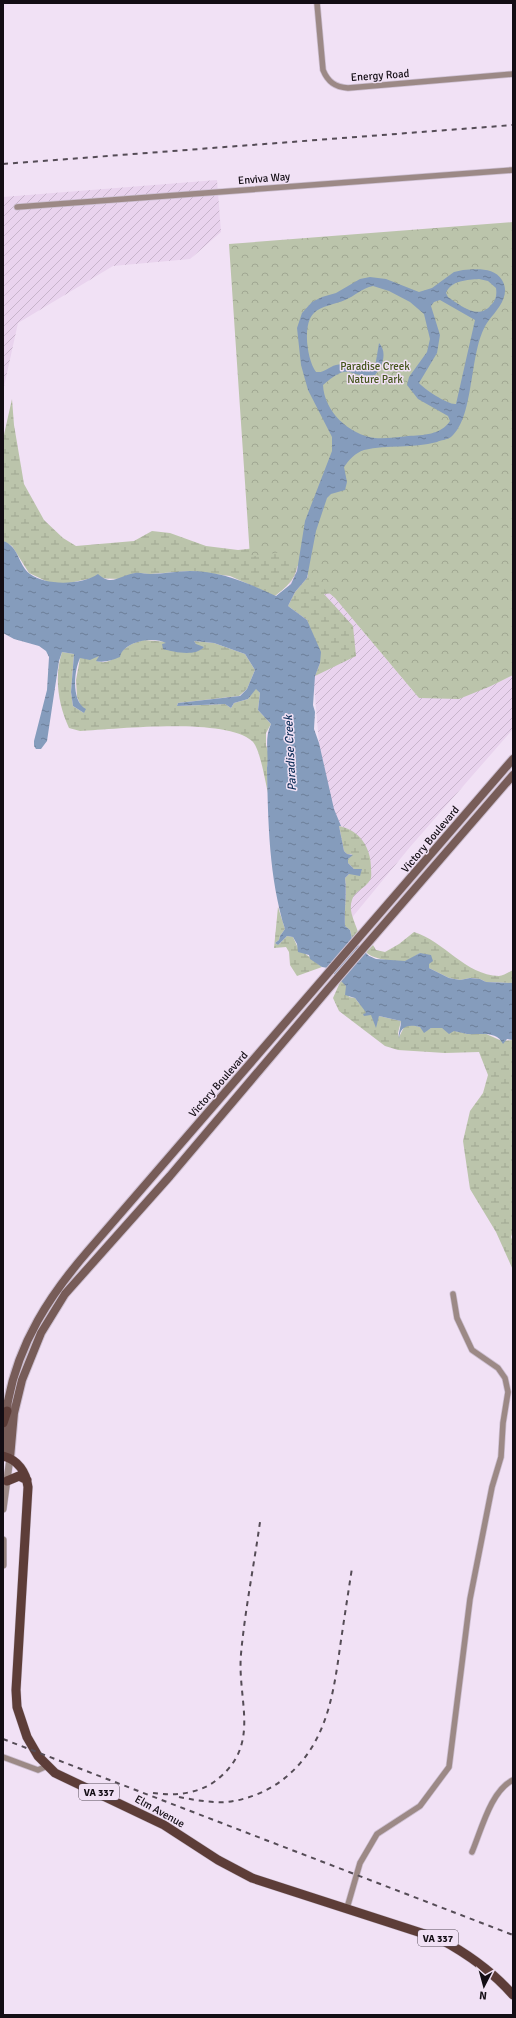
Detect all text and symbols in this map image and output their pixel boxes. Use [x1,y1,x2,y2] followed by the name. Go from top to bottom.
[350,67,410,84] street label: Energy Road
[237,170,292,187] street label: Enviva Way
[340,360,410,386] park label: Paradise Creek Nature Park
[281,714,300,791] water label: Paradise Creek
[399,803,462,875] street label: Victory Boulevard
[186,1049,251,1120] street label: Victory Boulevard
[79,1784,119,1800] road number: VA 337
[133,1792,187,1830] street label: Elm Avenue
[418,1930,458,1946] road number: VA 337
[464,1966,504,2006] north arrow
[479,1989,487,2002] text: N

